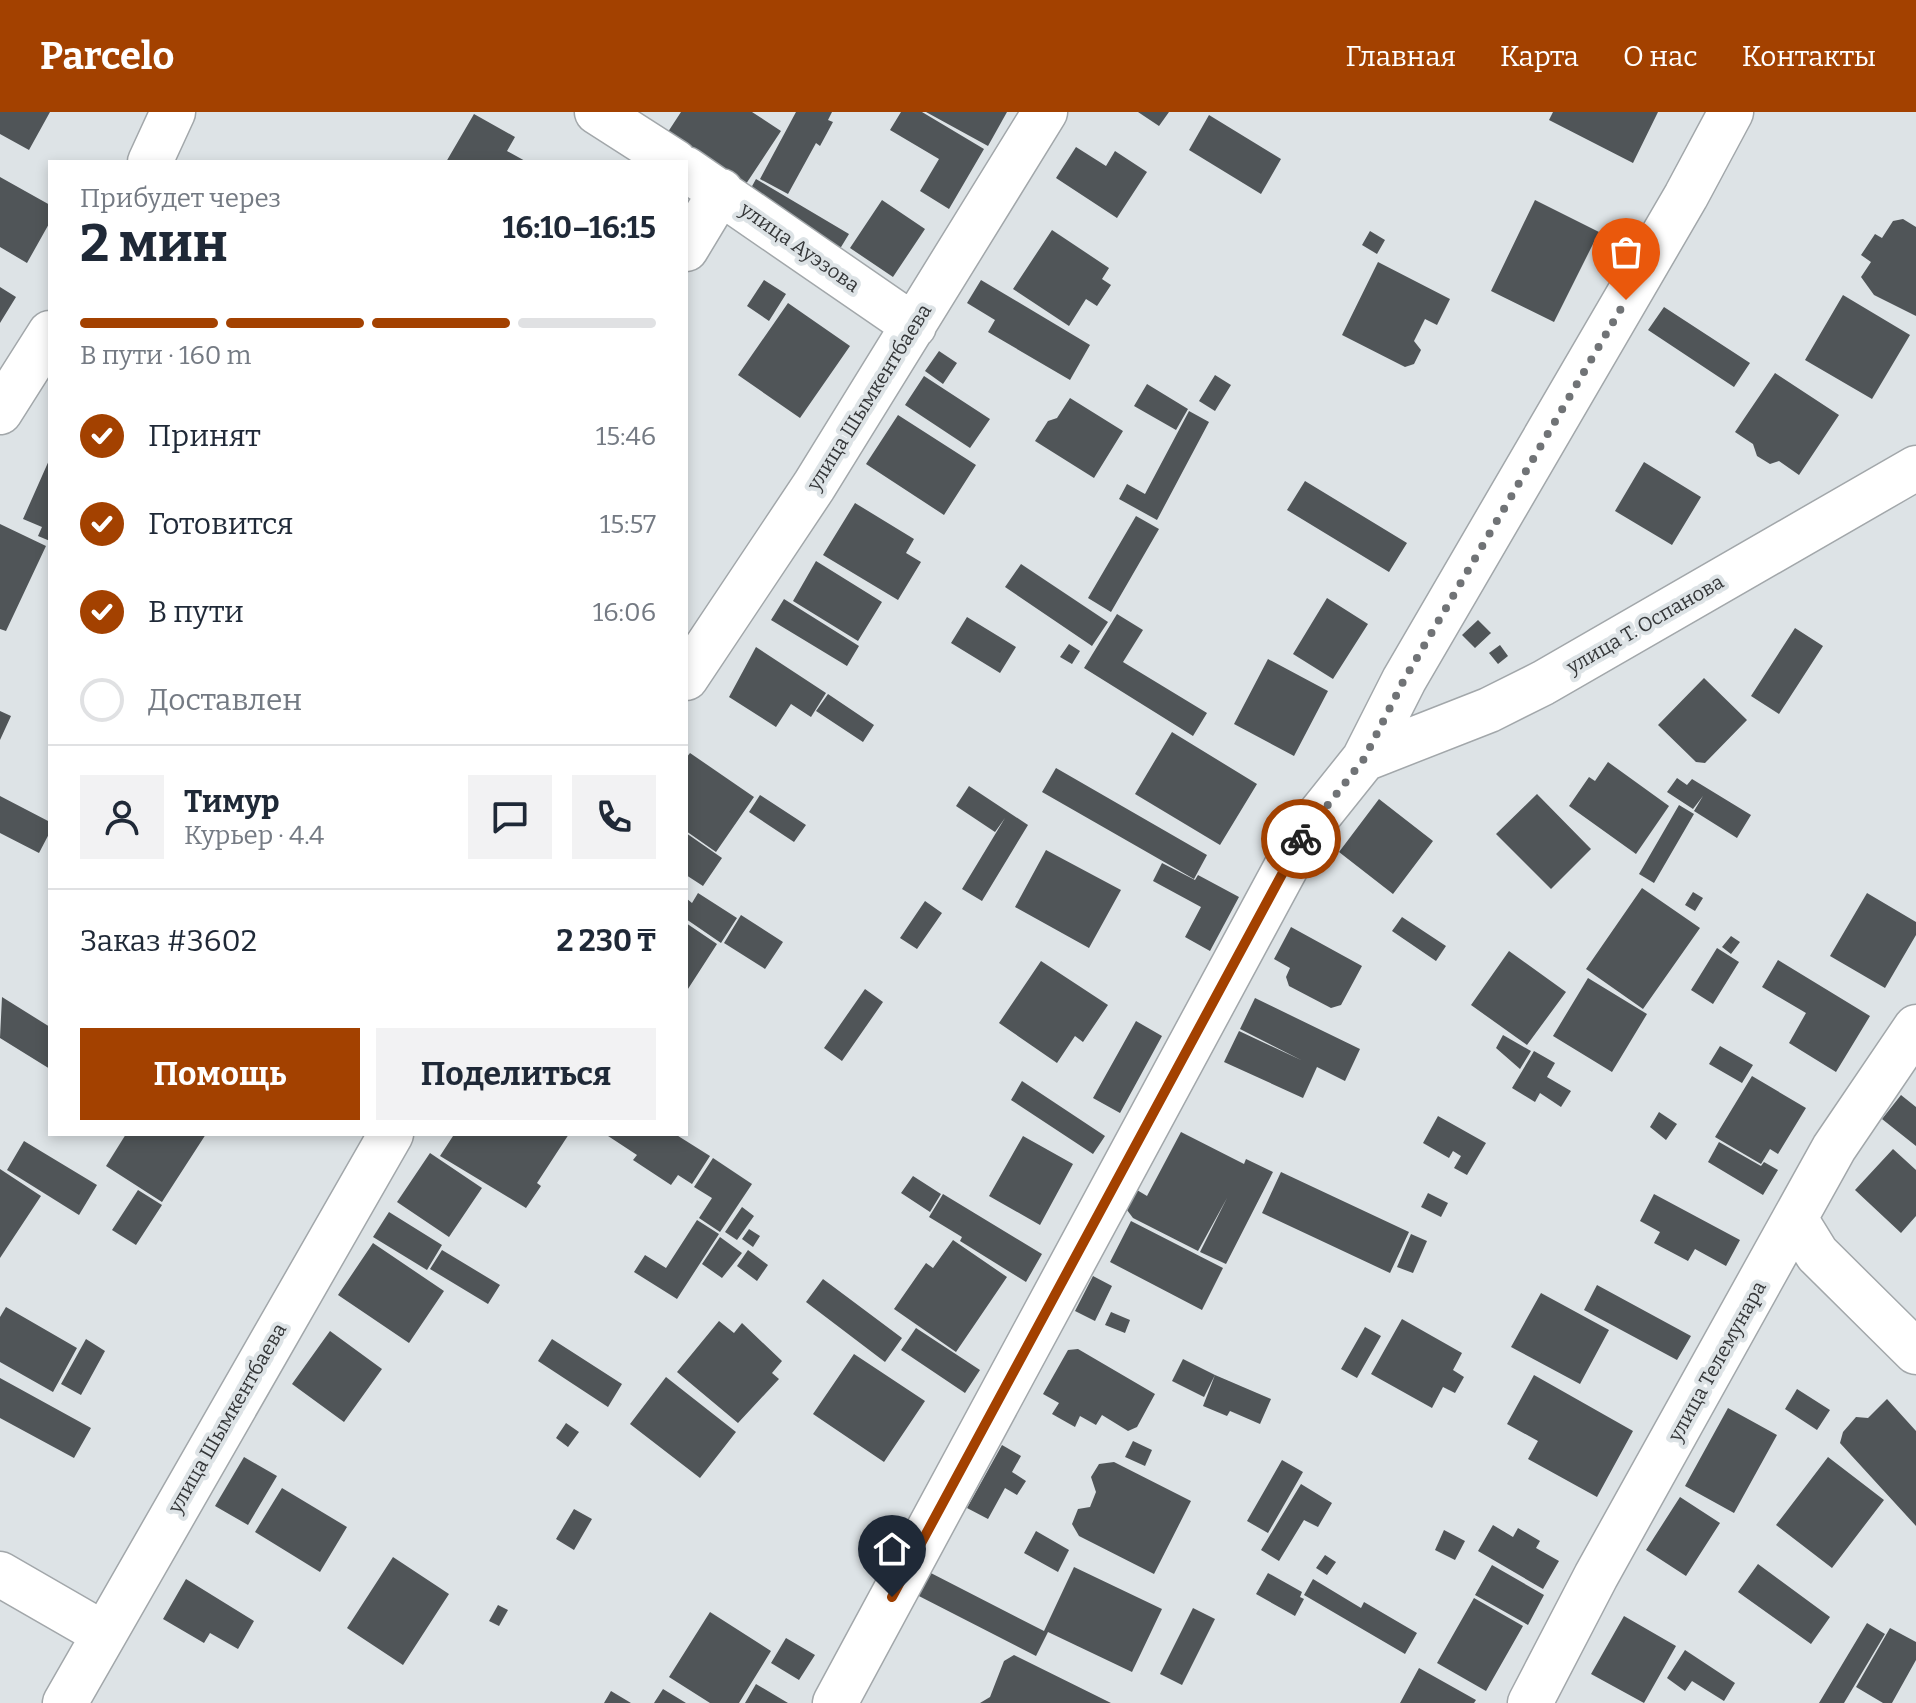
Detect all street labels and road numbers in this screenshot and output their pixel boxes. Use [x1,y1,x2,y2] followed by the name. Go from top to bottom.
[735,196,864,297] street label: улица Ауэзова
[801,299,936,496] street label: улица Шымкентбаева
[1561,569,1728,679] street label: улица Т. Оспанова
[1663,1277,1771,1446] street label: улица Телемунара
[162,1319,291,1518] street label: улица Шымкентбаева

